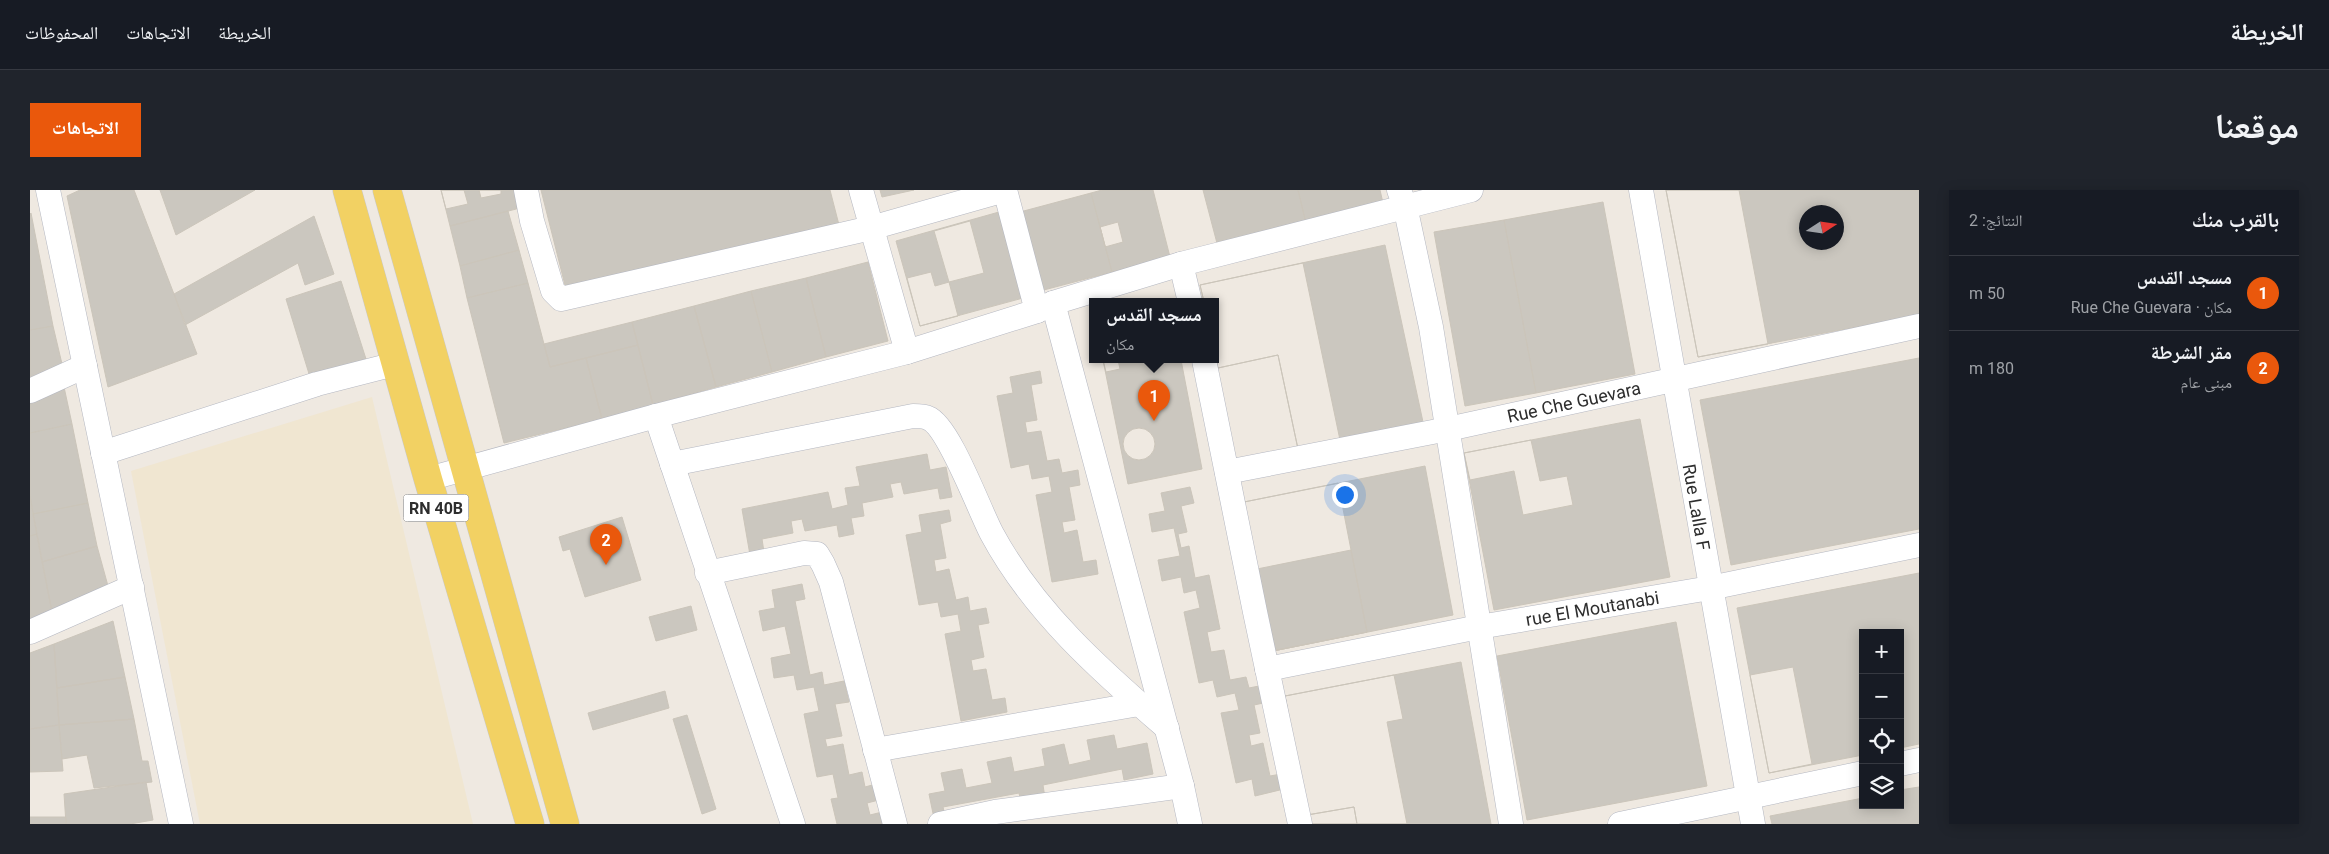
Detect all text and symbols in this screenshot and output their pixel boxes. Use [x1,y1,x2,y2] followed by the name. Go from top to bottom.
[2230,18,2304,46] text: الخريطة
[25,22,98,43] text: المحفوظات
[126,22,190,43] text: الاتجاهات
[218,22,271,43] text: الخريطة
[30,103,141,157] button: الاتجاهات
[2214,106,2299,147] text: موقعنا
[1799,205,1844,250] north arrow
[2192,208,2279,232] text: بالقرب منك
[1969,211,2023,230] text: النتائج: 2
[2137,266,2232,289] text: مسجد القدس
[1969,284,2005,303] text: 50 m
[2258,284,2268,303] text: 1
[1089,298,1219,363] popup
[2071,298,2232,317] text: مكان · Rue Che Guevara
[1106,303,1202,326] text: مسجد القدس
[1106,335,1134,354] text: مكان
[2151,341,2232,364] text: مقر الشرطة
[1969,359,2014,378] text: 180 m
[2258,359,2268,378] text: 2
[2180,373,2232,392] text: مبنى عام
[1505,377,1643,426] street label: Rue Che Guevara
[1138,380,1170,421] pin: 1
[1679,462,1715,552] street label: Rue Lalla F
[1332,482,1358,508] your location
[404,494,468,522] road number: RN 40B
[590,524,622,565] pin: 2
[1524,586,1661,629] street label: rue El Moutanabi
[1859,629,1904,809] map controls
[1859,629,1904,674] button: +
[1859,674,1904,719] button: −
[1859,719,1904,764] button: locate
[1859,764,1904,809] button: layers

